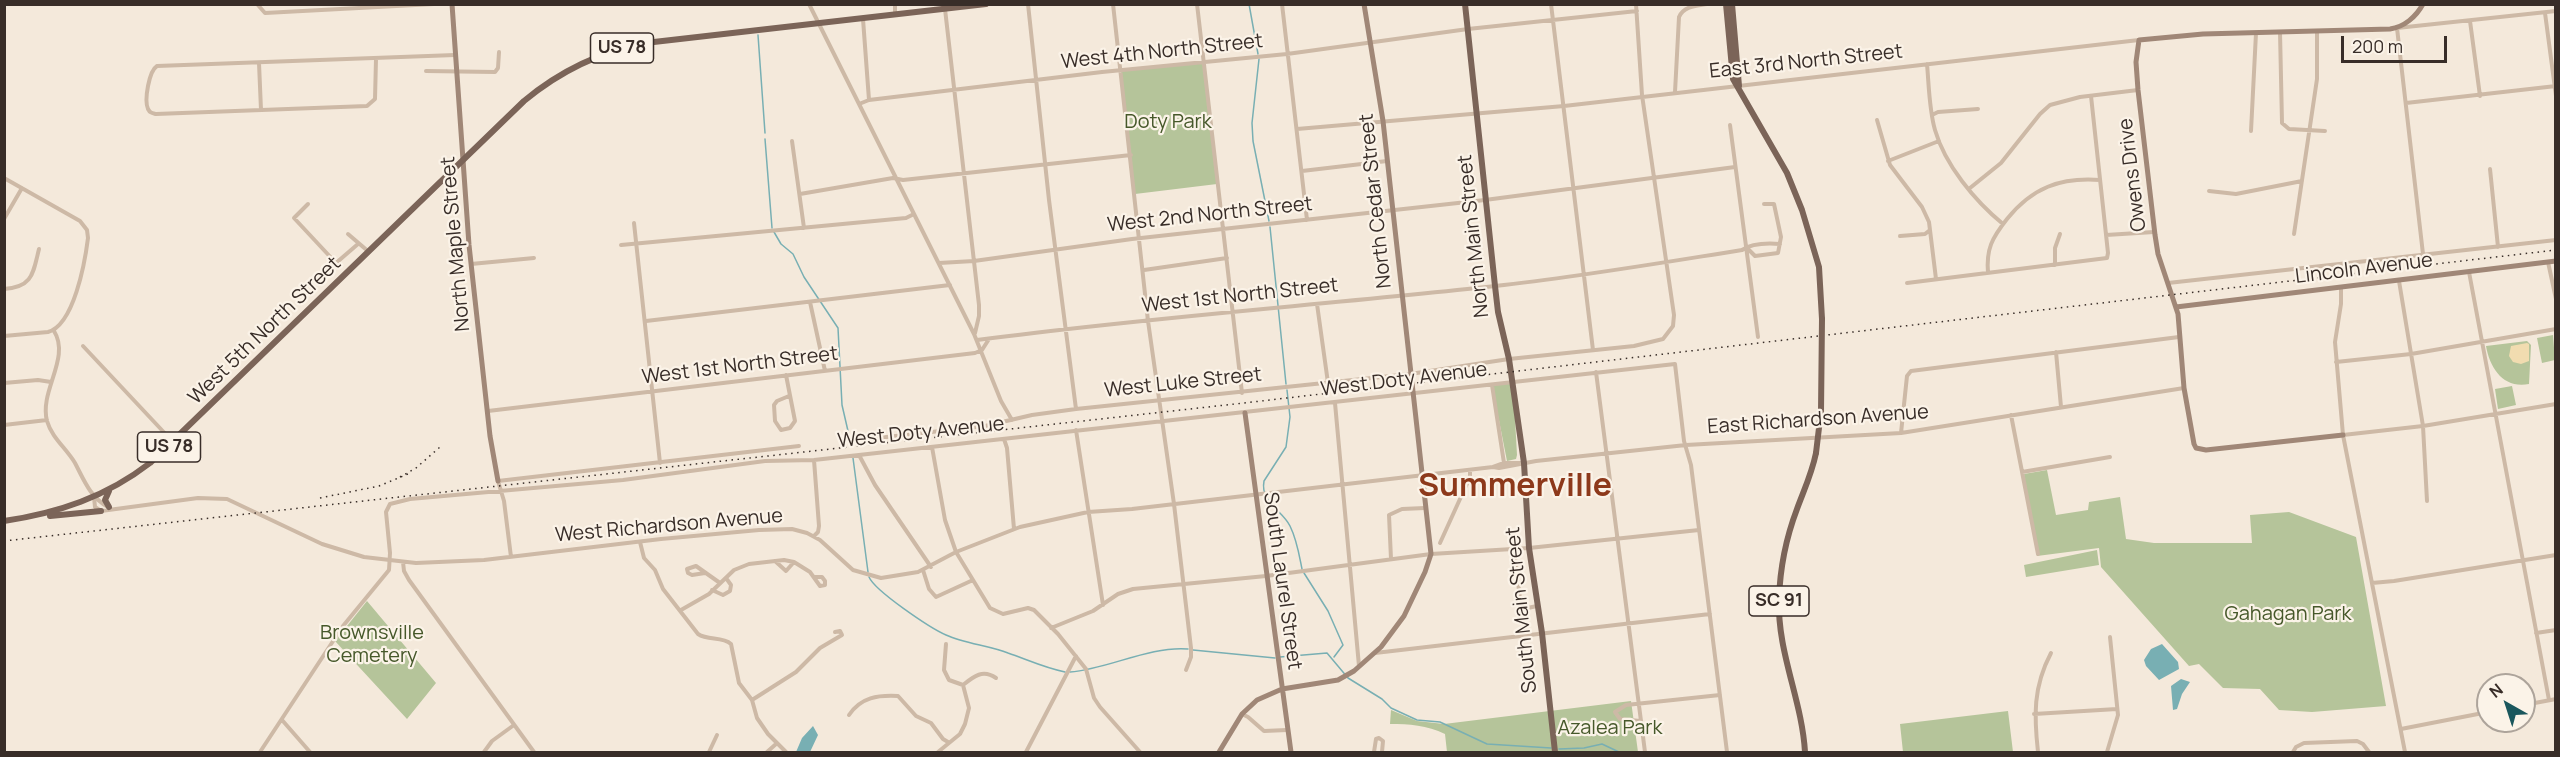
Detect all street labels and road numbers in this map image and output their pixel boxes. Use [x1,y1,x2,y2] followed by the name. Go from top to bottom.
[1060,29,1264,75] street label: West 4th North Street
[590,33,654,63] road number: US 78
[1708,40,1904,84] street label: East 3rd North Street
[1355,112,1397,290] street label: North Cedar Street
[2114,117,2152,233] street label: Owens Drive
[1454,153,1494,319] street label: North Main Street
[436,156,476,332] street label: North Maple Street
[1106,192,1314,238] street label: West 2nd North Street
[2294,249,2434,289] street label: Lincoln Avenue
[184,252,346,410] street label: West 5th North Street
[1141,274,1339,318] street label: West 1st North Street
[641,342,839,390] street label: West 1st North Street
[1319,358,1489,402] street label: West Doty Avenue
[1103,363,1263,403] street label: West Luke Street
[1706,400,1930,440] street label: East Richardson Avenue
[836,412,1006,454] street label: West Doty Avenue
[138,432,201,462] road number: US 78
[1258,491,1306,671] street label: South Laurel Street
[554,504,784,548] street label: West Richardson Avenue
[1501,526,1543,694] street label: South Main Street
[1749,586,1809,616] road number: SC 91

